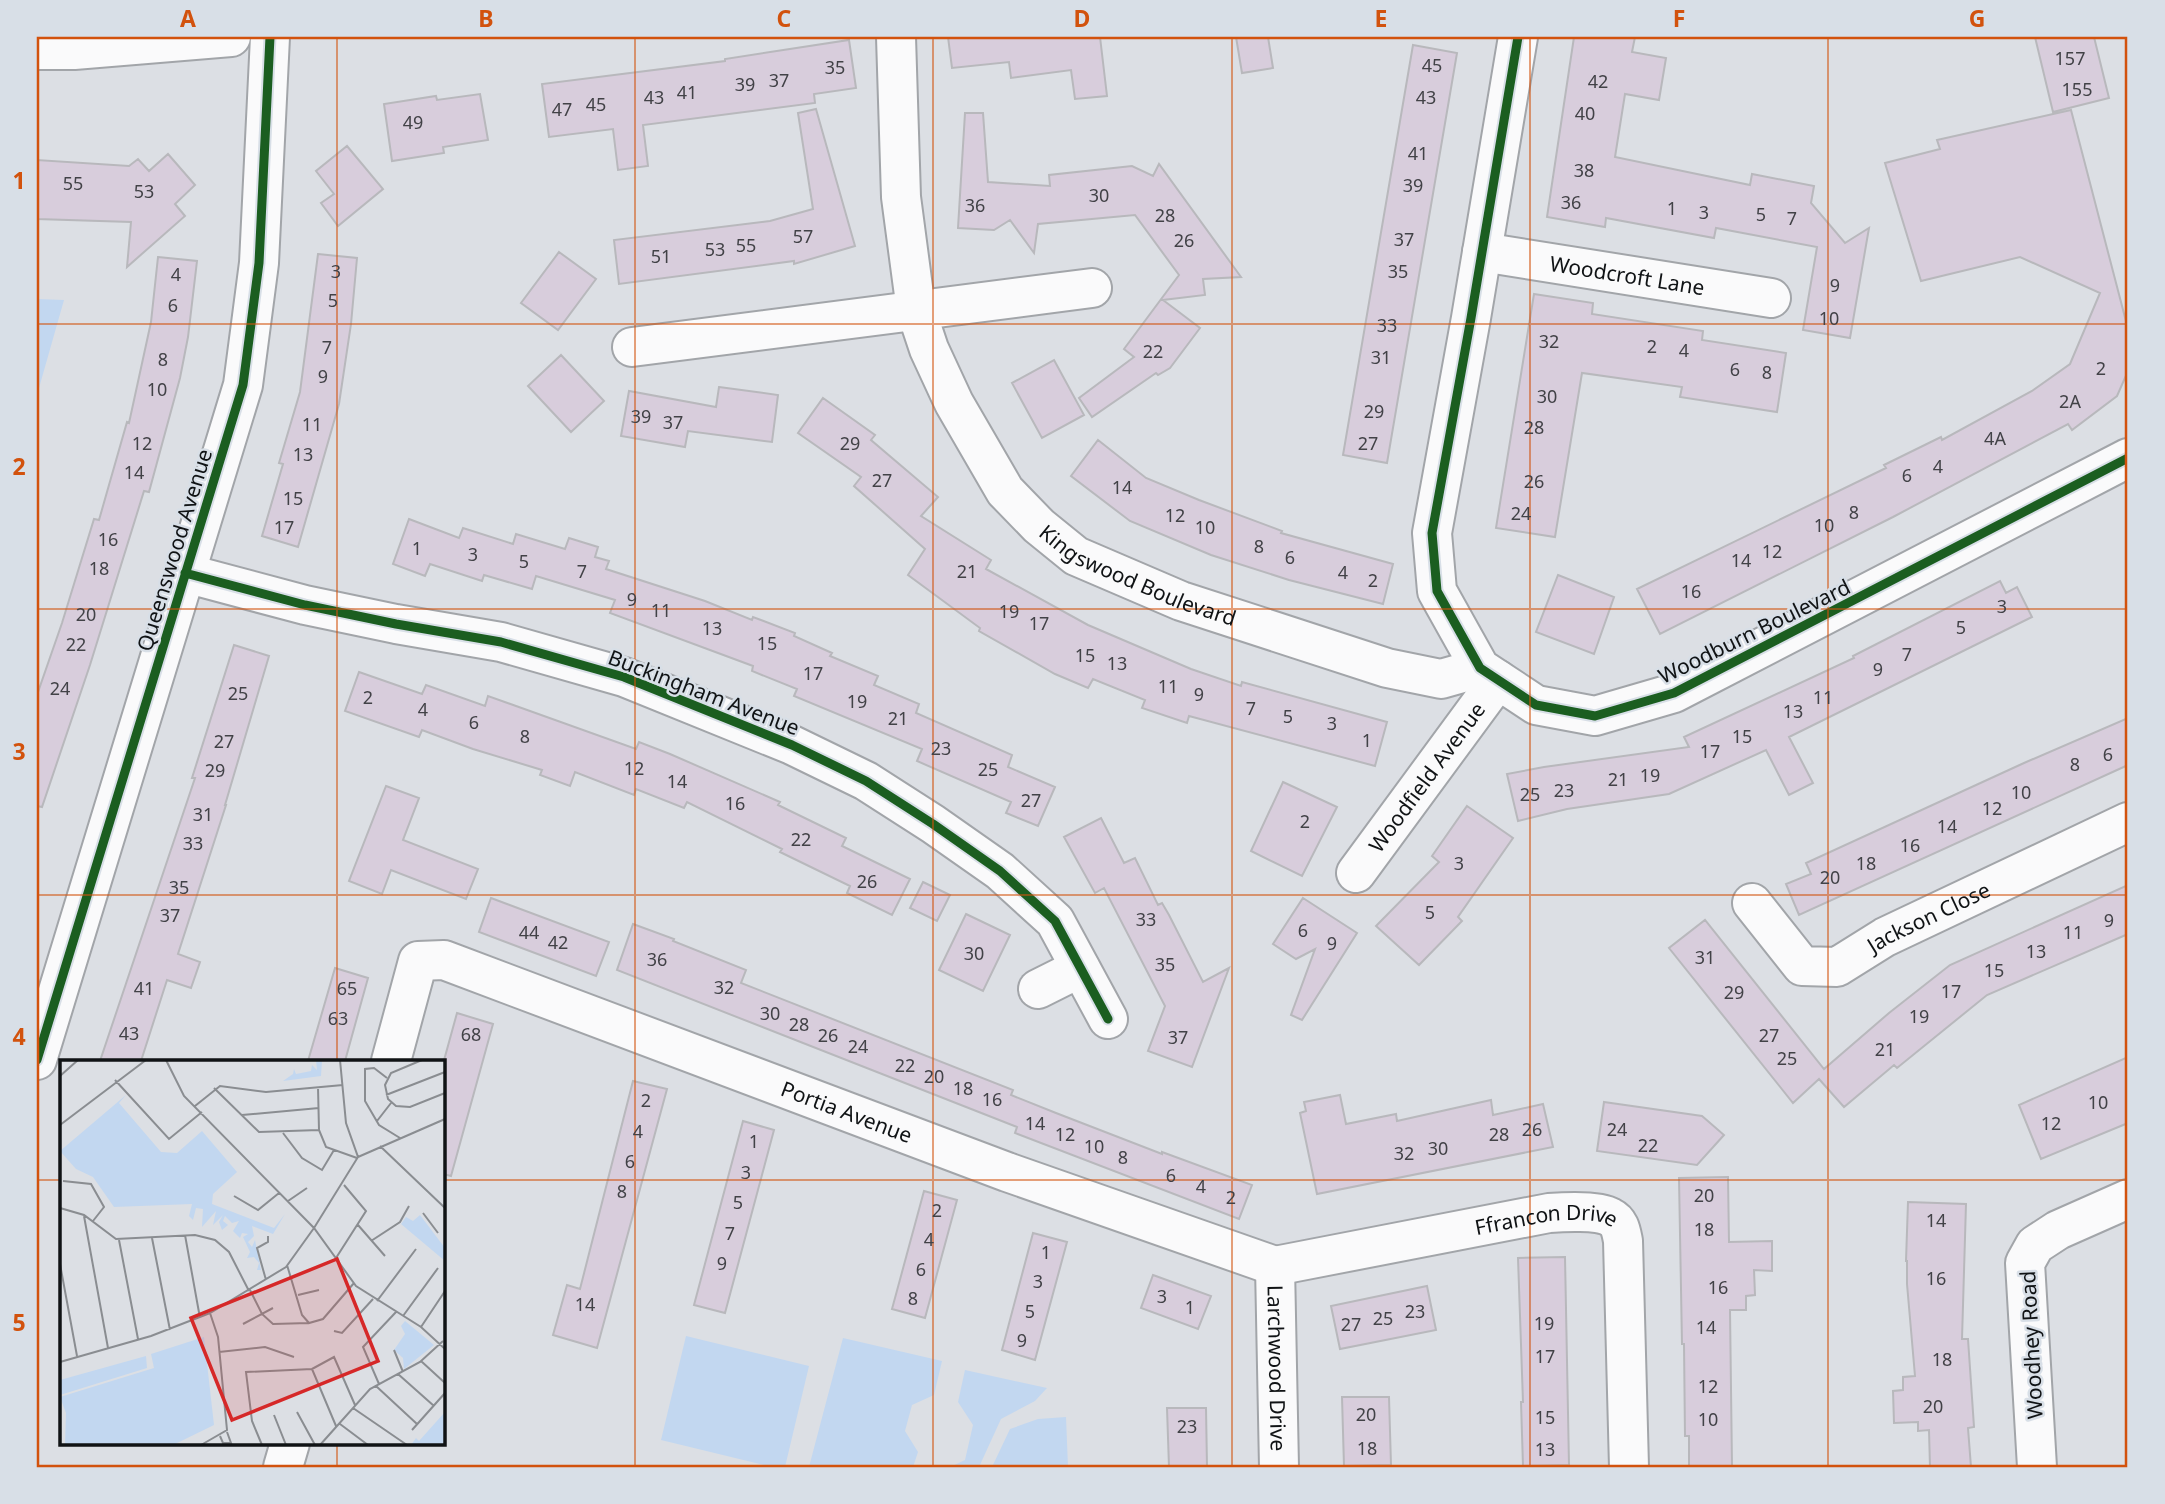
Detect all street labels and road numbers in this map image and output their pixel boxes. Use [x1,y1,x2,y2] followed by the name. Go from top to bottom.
[1548,249,1707,301] street label: Woodcroft Lane
[130,445,218,655] street label: Queenswood Avenue
[1034,518,1240,632] street label: Kingswood Boulevard
[1653,572,1855,690] street label: Woodburn Boulevard
[604,643,804,741] street label: Buckingham Avenue
[1362,697,1491,858] street label: Woodfield Avenue
[1860,875,1995,960] street label: Jackson Close
[777,1074,916,1149] street label: Portia Avenue
[1472,1198,1624,1241] street label: Ffrancon Drive
[2013,1270,2049,1420] street label: Woodhey Road
[1261,1284,1293,1451] street label: Larchwood Drive

